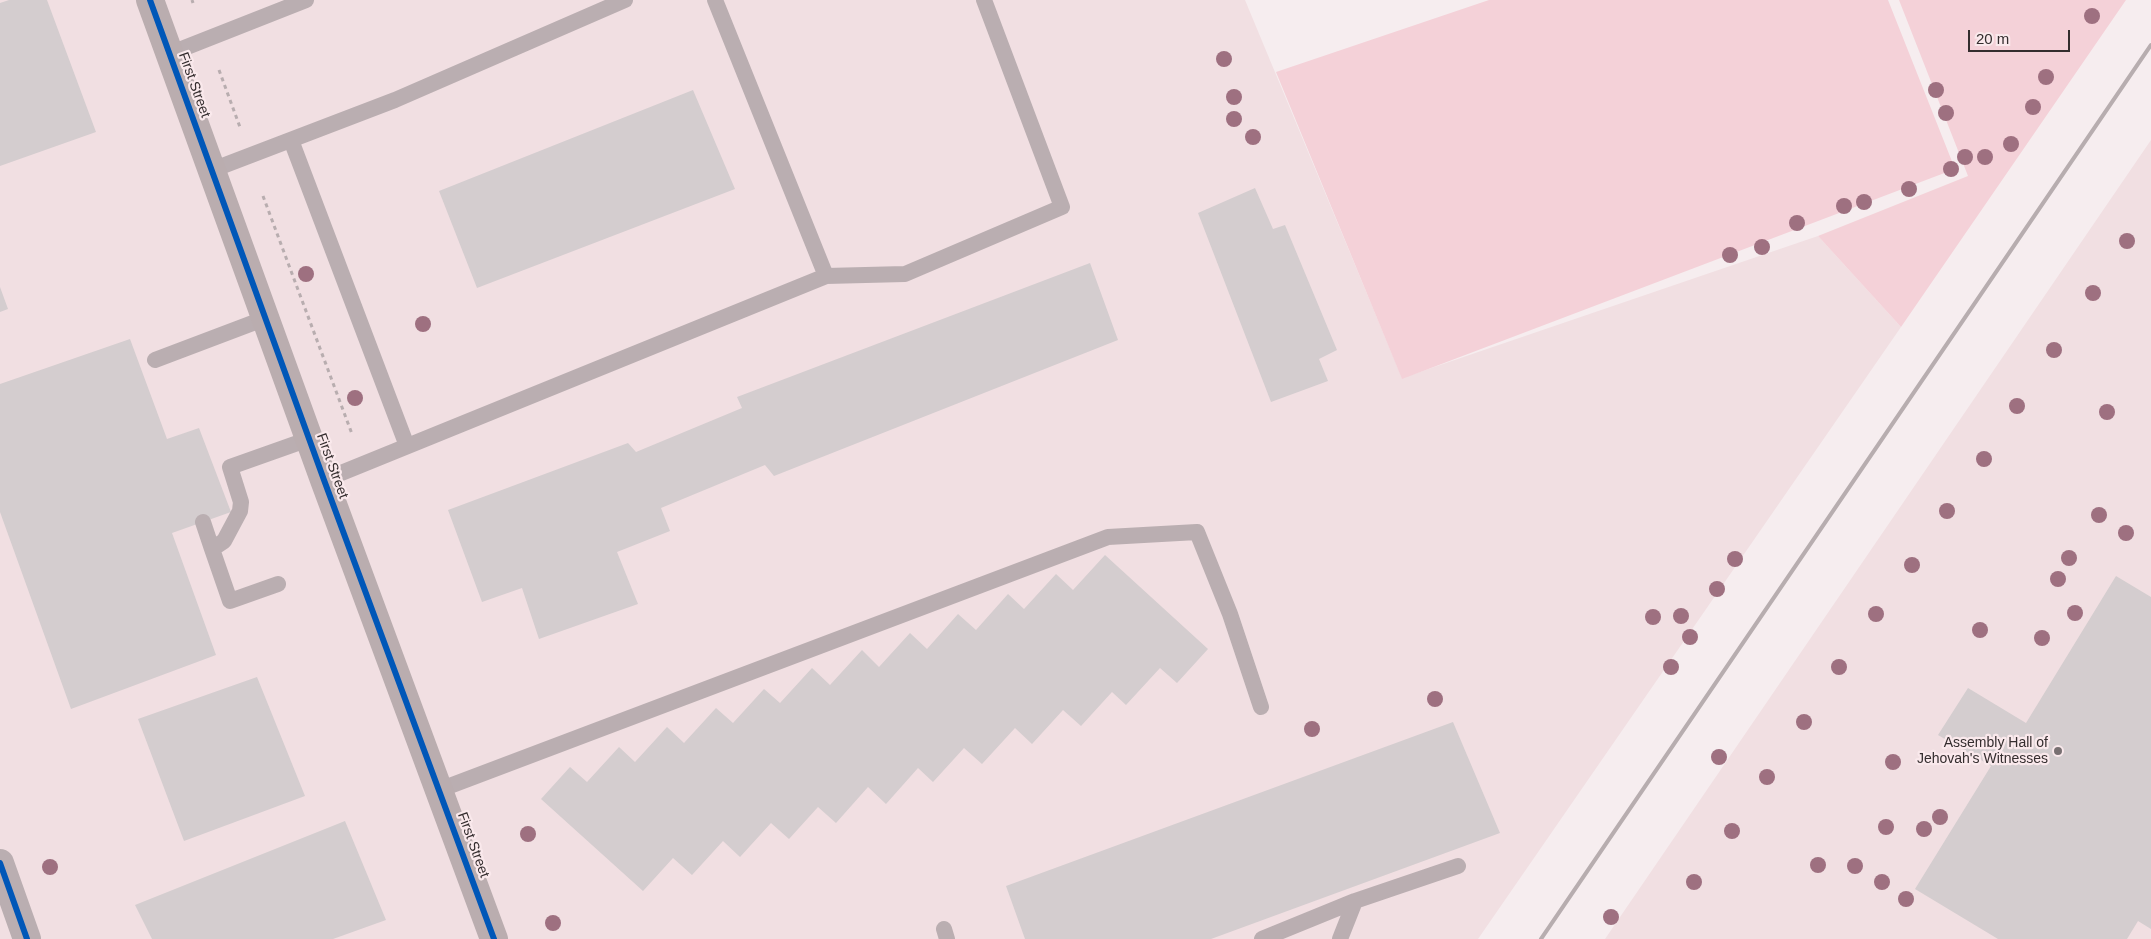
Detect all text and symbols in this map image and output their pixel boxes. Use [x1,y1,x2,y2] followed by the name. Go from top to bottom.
[1971,20,2074,52] scale bar
[1976,30,2009,47] text: 20 m
[174,50,214,120] street label: First Street
[312,431,352,501] street label: First Street
[1917,735,2048,768] place label: Assembly Hall of Jehovah's Witnesses
[2052,745,2064,757] marker: Assembly Hall of Jehovah's Witnesses
[453,810,493,880] street label: First Street

